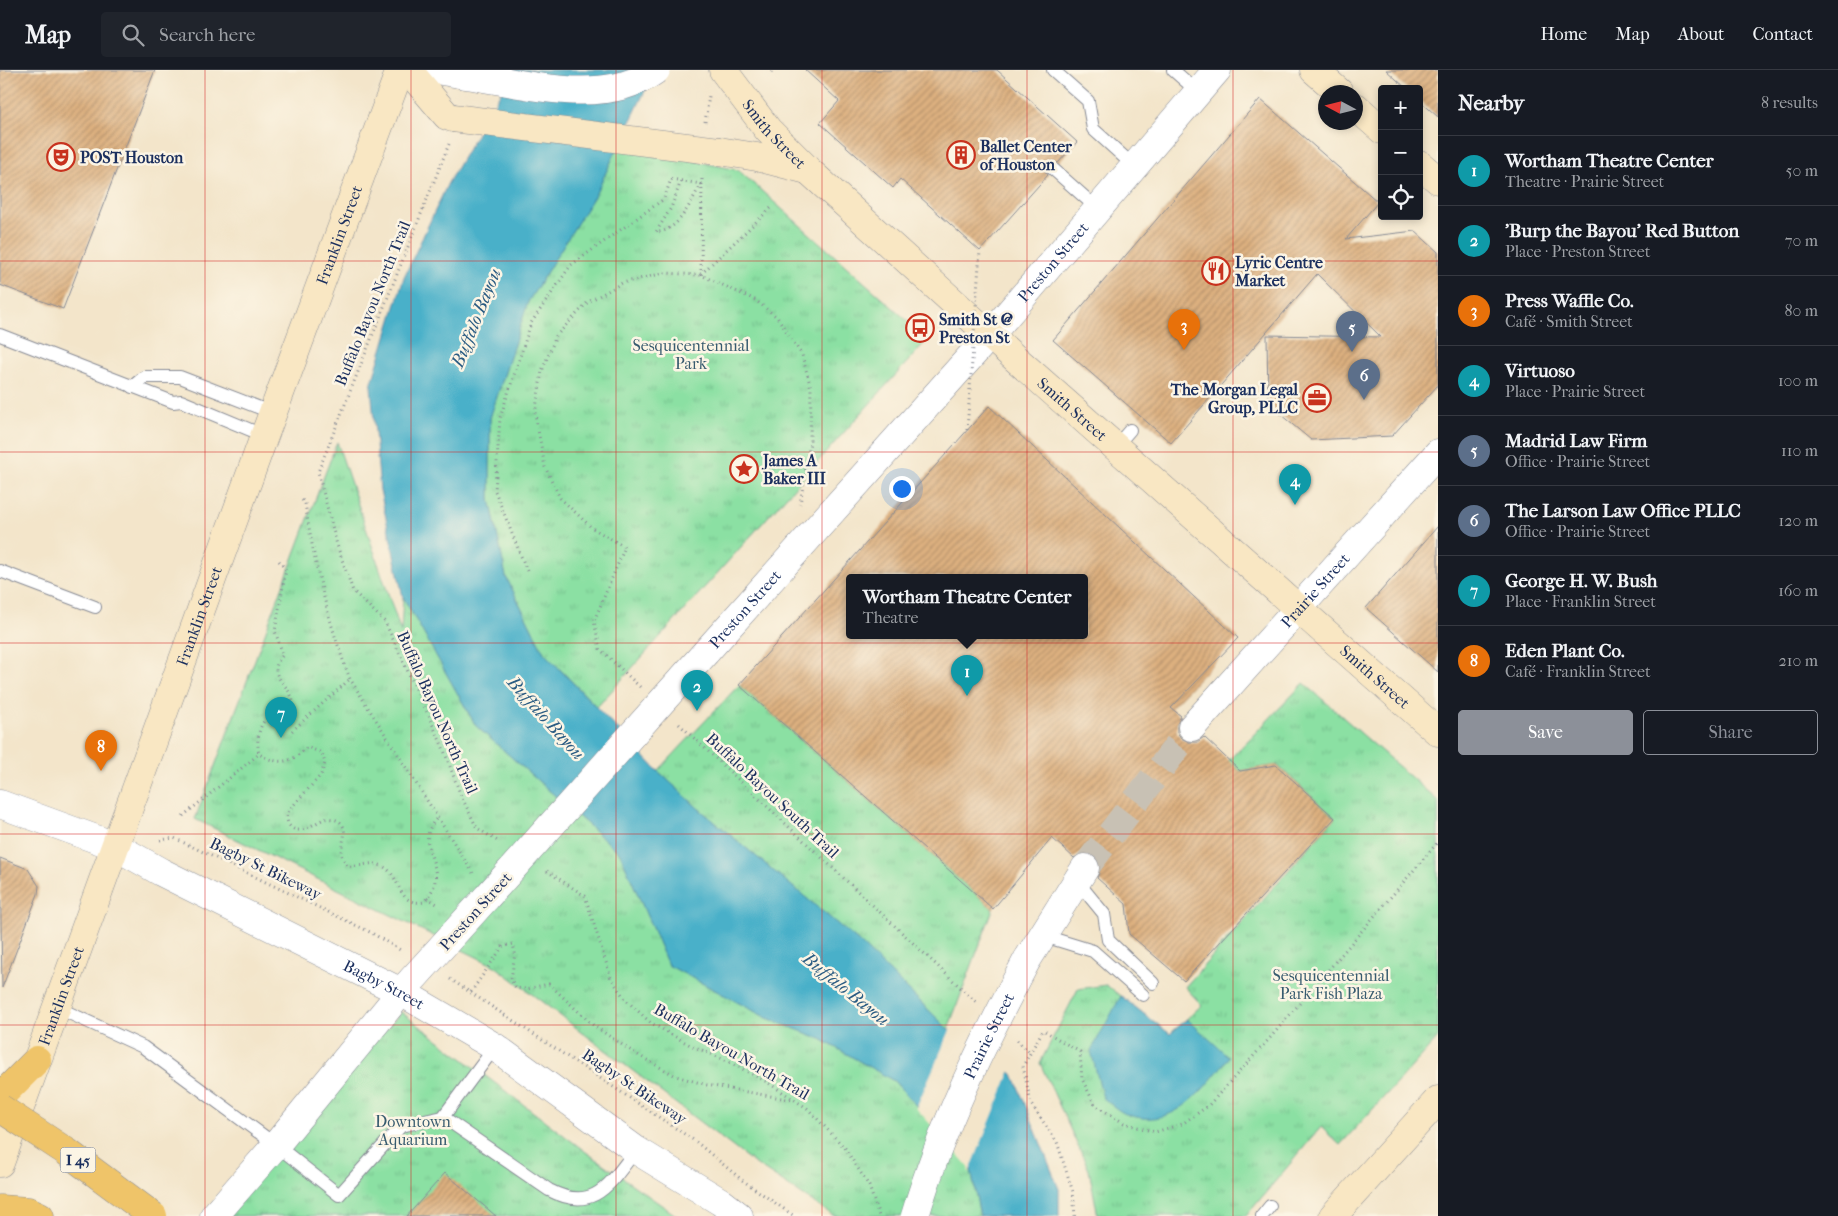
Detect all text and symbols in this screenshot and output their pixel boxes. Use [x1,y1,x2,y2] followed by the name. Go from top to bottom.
[101,12,451,57] search box
[25,21,71,49] text: Map
[119,21,147,49] icon: search
[159,24,255,46] text: Search here
[1540,24,1587,45] text: Home
[1615,24,1650,45] text: Map
[1678,24,1724,45] text: About
[1752,24,1813,45] text: Contact
[1318,85,1363,130] north arrow
[1378,85,1423,220] map controls
[1378,85,1423,130] button: +
[1458,91,1524,115] text: Nearby
[1761,93,1818,112] text: 8 results
[738,96,810,173] street label: Smith Street
[1378,130,1423,175] button: −
[980,137,1073,174] place label: Ballet Center of Houston
[946,140,976,170] building icon: Ballet Center of Houston
[46,142,76,172] theatre icon: POST Houston
[80,148,184,167] place label: POST Houston
[1505,150,1714,172] text: Wortham Theatre Center
[1471,161,1477,180] text: 1
[1786,161,1818,180] text: 50 m
[1505,172,1664,191] text: Theatre · Prairie Street
[1378,175,1423,220] button: locate
[312,183,366,287] street label: Franklin Street
[331,217,414,388] street label: Buffalo Bayou North Trail
[1014,218,1093,306] street label: Preston Street
[1505,220,1739,242] text: 'Burp the Bayou' Red Button
[1470,231,1478,250] text: 2
[1785,231,1818,250] text: 70 m
[1505,242,1650,261] text: Place · Preston Street
[1234,253,1323,290] place label: Lyric Centre Market
[1201,256,1231,286] restaurant icon: Lyric Centre Market
[447,266,506,372] water label: Buffalo Bayou
[1505,290,1634,312] text: Press Waffle Co.
[1471,301,1477,320] text: 3
[1784,301,1818,320] text: 80 m
[1168,309,1200,350] pin: 3
[939,310,1013,347] place label: Smith St @ Preston St
[1336,311,1368,352] pin: 5
[1505,312,1633,331] text: Café · Smith Street
[905,313,935,343] bus stop icon: Smith St @ Preston St
[633,336,750,373] park label: Sesquicentennial Park
[1348,359,1380,400] pin: 6
[1505,360,1575,382] text: Virtuoso
[1469,371,1479,390] text: 4
[1778,371,1818,390] text: 100 m
[1033,373,1111,445] street label: Smith Street
[1170,380,1299,418] place label: The Morgan Legal Group, PLLC
[1505,382,1645,401] text: Place · Prairie Street
[1302,383,1332,413] office icon: The Morgan Legal Group, PLLC
[1505,430,1647,452] text: Madrid Law Firm
[1471,441,1477,460] text: 5
[1781,441,1818,460] text: 110 m
[761,451,826,488] place label: James A Baker III
[1505,452,1650,471] text: Office · Prairie Street
[729,454,759,484] place icon: James A Baker III
[1279,464,1311,505] pin: 4
[889,476,915,502] your location
[1505,500,1741,522] text: The Larson Law Office PLLC
[1470,511,1478,530] text: 6
[1779,511,1818,530] text: 120 m
[1505,522,1650,541] text: Office · Prairie Street
[1277,549,1354,632] street label: Prairie Street
[172,564,226,669] street label: Franklin Street
[705,566,785,652] street label: Preston Street
[1505,570,1658,592] text: George H. W. Bush
[846,574,1088,639] popup
[1470,581,1478,600] text: 7
[1778,581,1818,600] text: 160 m
[863,586,1071,608] text: Wortham Theatre Center
[1505,592,1656,611] text: Place · Franklin Street
[863,608,918,627] text: Theatre
[393,628,482,797] street label: Buffalo Bayou North Trail
[1505,640,1625,662] text: Eden Plant Co.
[1336,641,1414,713] street label: Smith Street
[1470,651,1478,670] text: 8
[1779,651,1818,670] text: 210 m
[951,655,983,696] pin: 1
[1505,662,1651,681] text: Café · Franklin Street
[681,670,713,711] pin: 2
[502,672,589,764] water label: Buffalo Bayou
[265,697,297,738] pin: 7
[1458,710,1633,755] button: Save
[1643,710,1818,755] button: Share
[702,729,843,862] street label: Buffalo Bayou South Trail
[85,730,117,771] pin: 8
[207,833,325,904] street label: Bagby St Bikeway
[435,868,516,954] street label: Preston Street
[34,943,88,1048] street label: Franklin Street
[798,948,893,1031] water label: Buffalo Bayou
[340,956,428,1014] street label: Bagby Street
[1273,966,1390,1003] park label: Sesquicentennial Park Fish Plaza
[960,989,1018,1082] street label: Prairie Street
[651,999,813,1104] street label: Buffalo Bayou North Trail
[579,1044,691,1129] street label: Bagby St Bikeway
[375,1112,452,1149] park label: Downtown Aquarium
[60,1148,96,1172] road number: I 45

